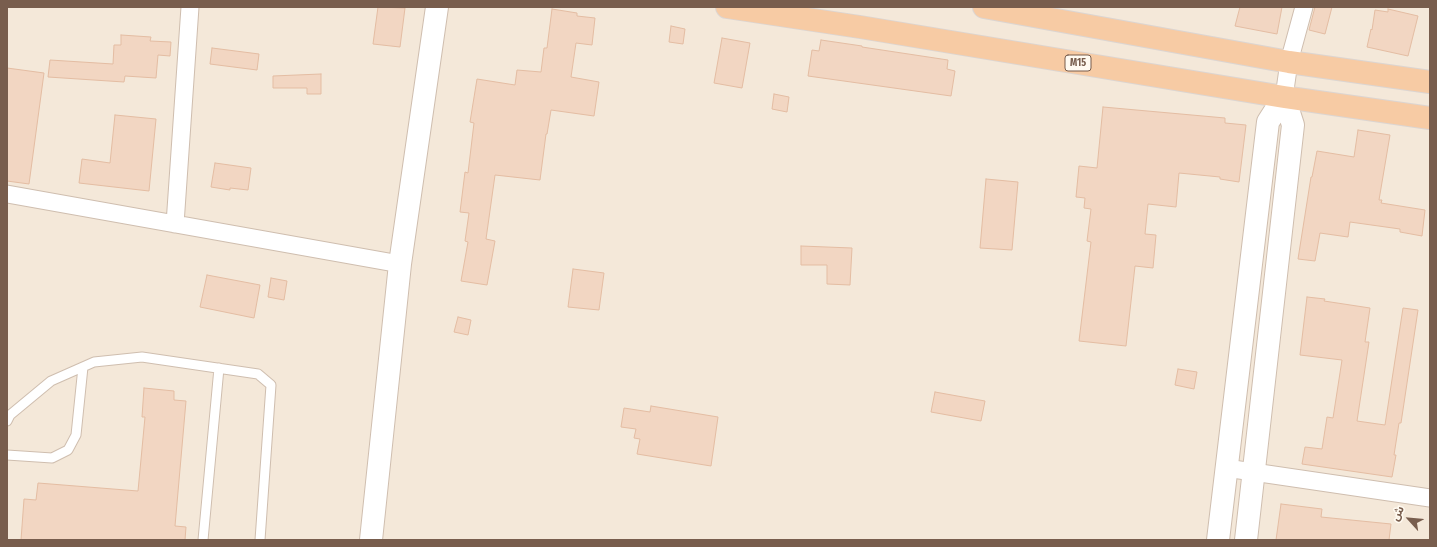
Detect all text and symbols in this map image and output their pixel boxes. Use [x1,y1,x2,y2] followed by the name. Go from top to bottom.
[1065,55,1091,71] road number: M15
[1389,499,1429,539] north arrow
[1389,504,1407,523] text: ش

